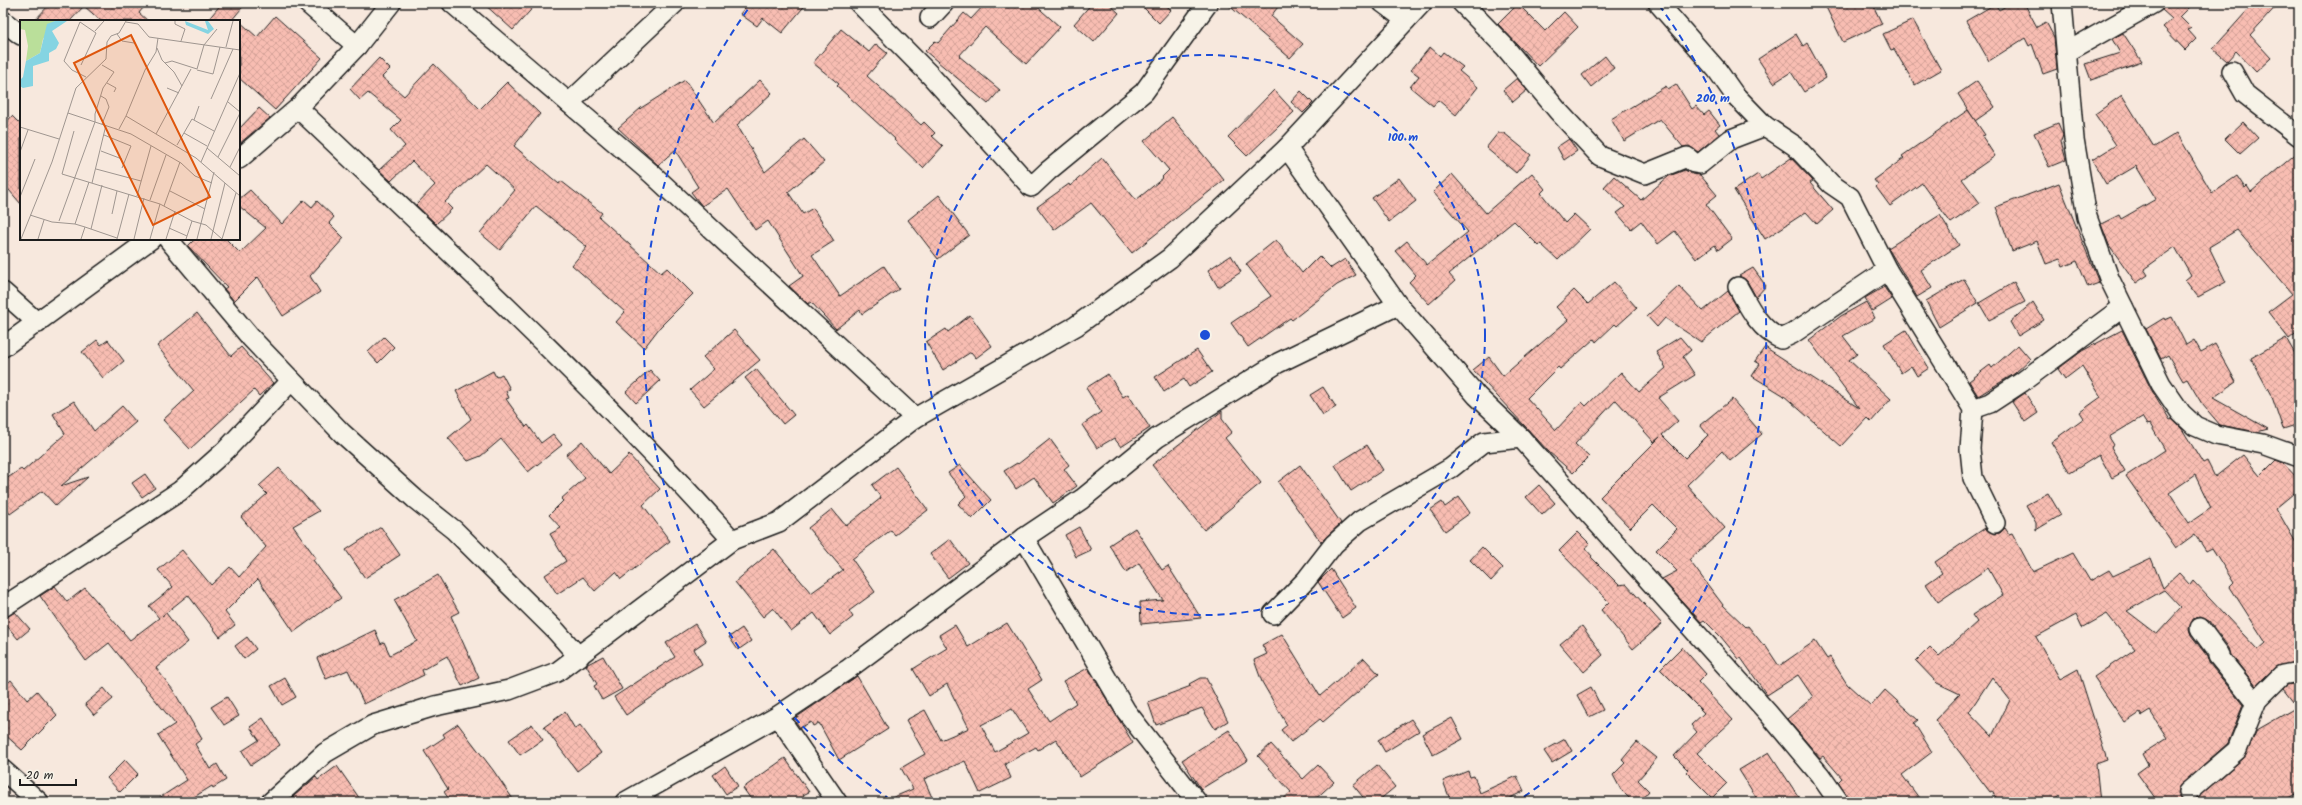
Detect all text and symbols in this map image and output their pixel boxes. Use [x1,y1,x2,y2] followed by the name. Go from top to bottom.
[20,20,240,240] inset map
[1696,89,1730,108] text: 200 m
[1388,128,1418,147] text: 100 m
[1198,328,1212,342] centre of rings
[20,761,76,787] scale bar
[26,766,54,785] text: 20 m

